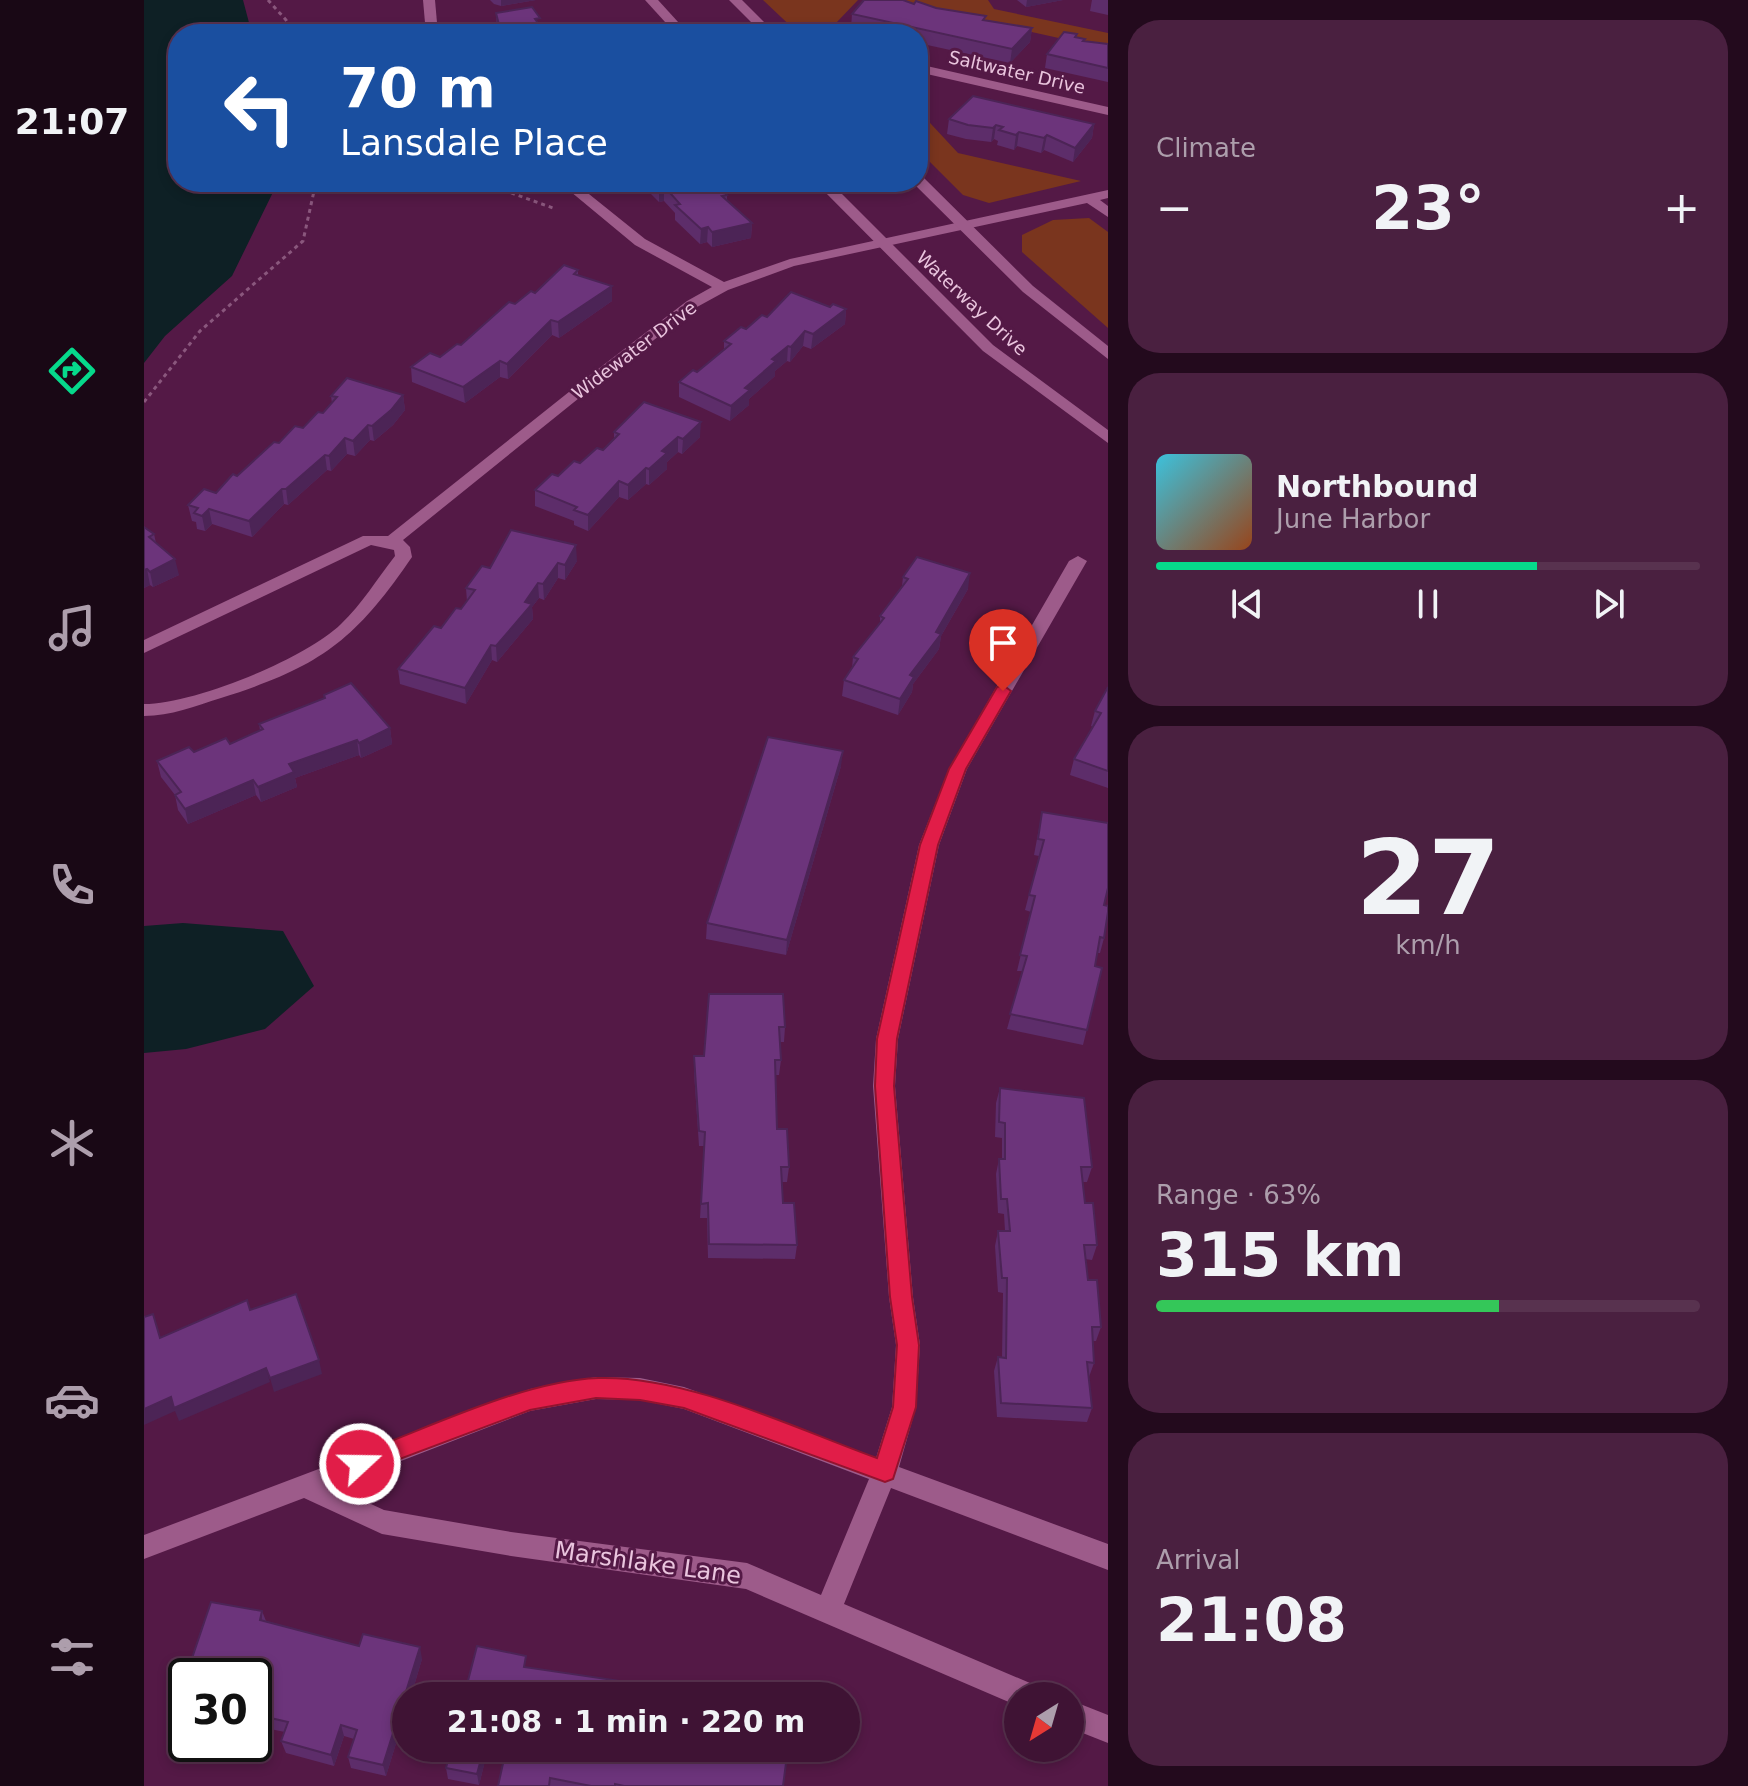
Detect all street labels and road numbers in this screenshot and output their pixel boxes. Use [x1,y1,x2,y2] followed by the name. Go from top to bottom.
[947,46,1087,98] street label: Saltwater Drive
[912,246,1032,360] street label: Waterway Drive
[568,297,700,403] street label: Widewater Drive
[553,1536,743,1590] street label: Marshlake Lane

